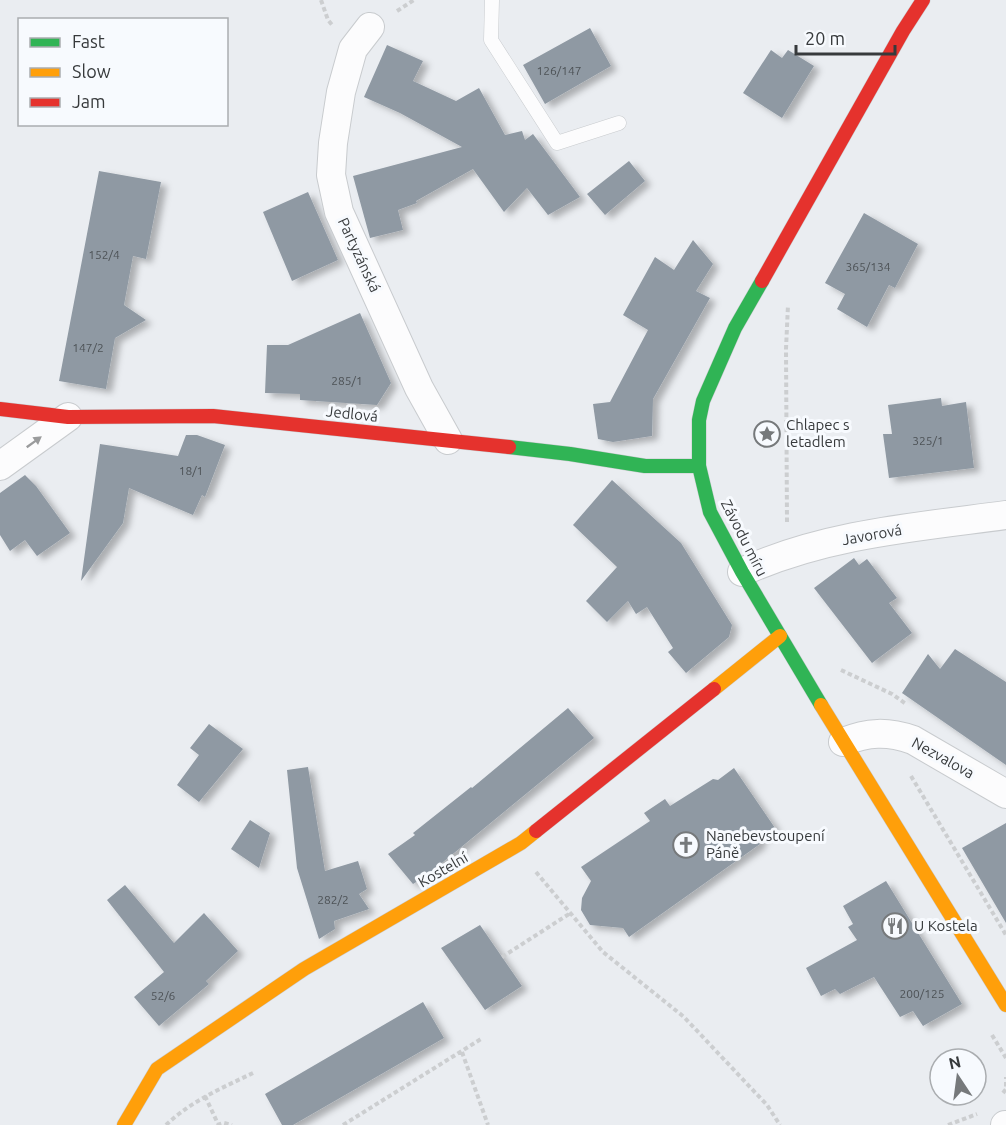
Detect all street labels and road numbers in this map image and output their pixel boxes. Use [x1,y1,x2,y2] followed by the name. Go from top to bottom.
[335,215,384,295] street label: Partyzánská
[325,402,379,425] street label: Jedlová
[718,497,771,579] street label: Závodu míru
[841,521,903,548] street label: Javorová
[909,733,977,782] street label: Nezvalova
[415,848,471,891] street label: Kostelní

